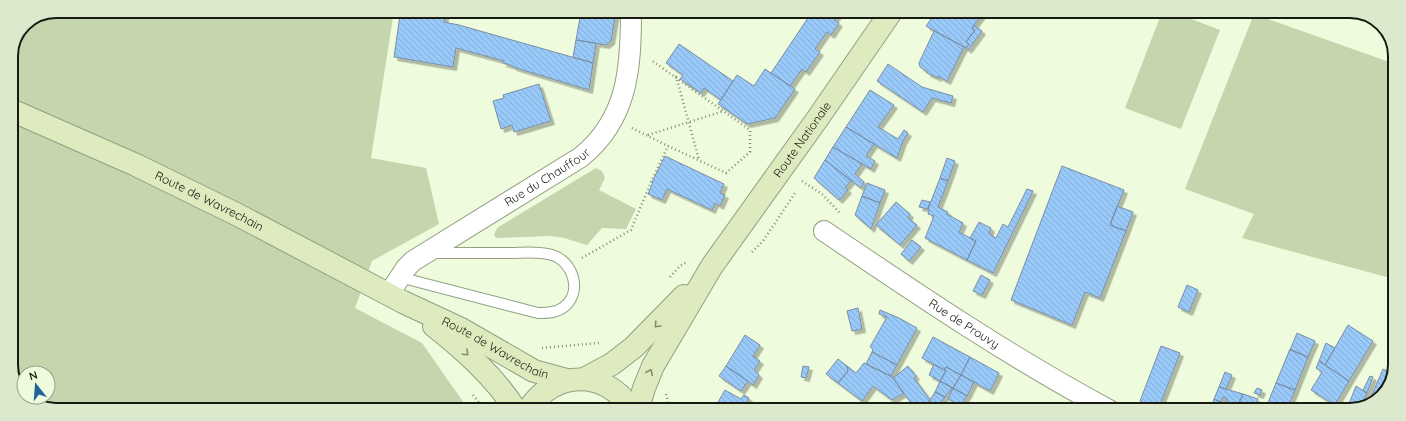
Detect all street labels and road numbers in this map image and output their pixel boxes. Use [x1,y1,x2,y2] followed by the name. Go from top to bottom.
[770,98,834,180] street label: Route Nationale
[501,144,593,210] street label: Rue du Chauffour
[152,167,266,234] street label: Route de Wavrechain
[926,295,1002,352] street label: Rue de Prouvy
[440,313,550,382] street label: Route de Wavrechain

